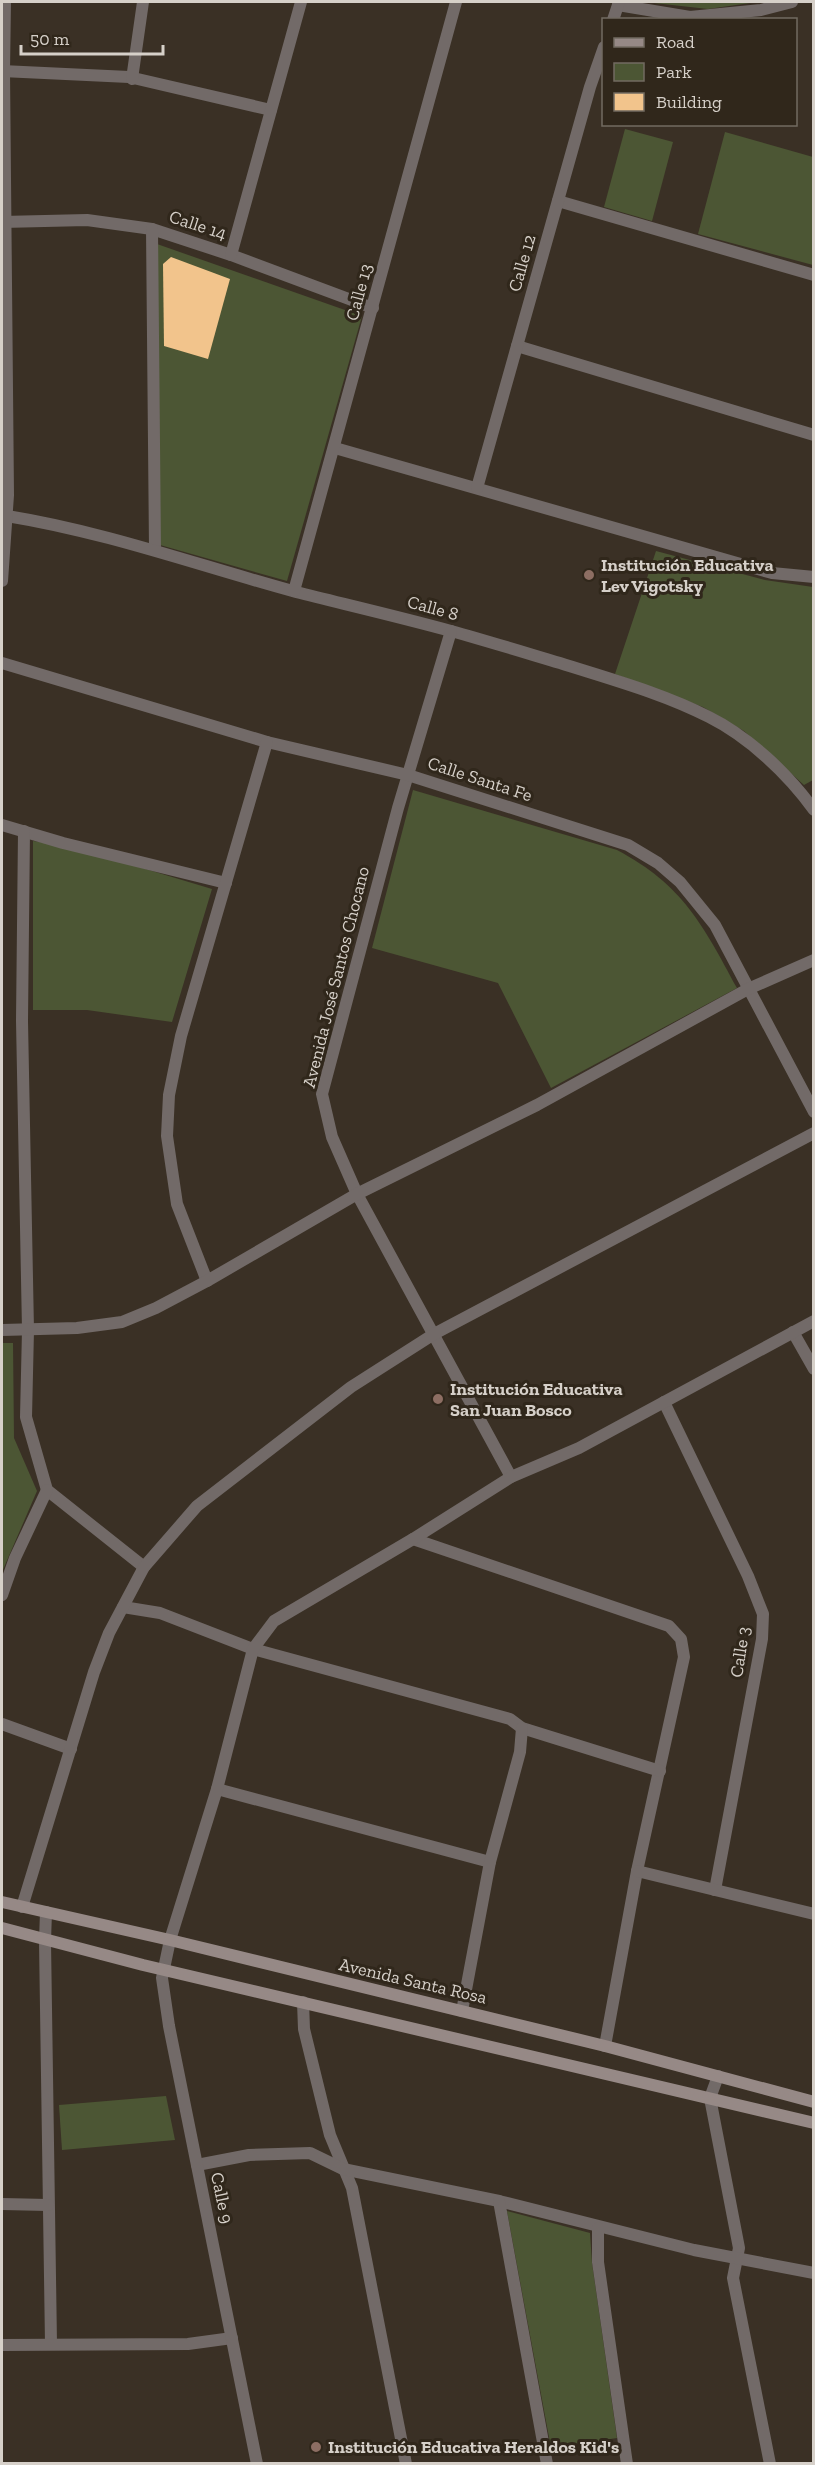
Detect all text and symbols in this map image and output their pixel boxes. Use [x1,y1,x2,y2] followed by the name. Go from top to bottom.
[21,18,164,56] scale bar
[602,18,797,126] legend
[30,28,70,50] text: 50 m
[656,31,695,53] text: Road
[656,61,692,83] text: Park
[656,91,722,113] text: Building
[167,205,230,245] street label: Calle 14
[503,232,541,294] street label: Calle 12
[341,261,377,323] street label: Calle 13
[601,554,774,597] place label: Institución Educativa Lev Vigotsky
[582,568,596,582] marker: Institución Educativa Lev Vigotsky
[405,591,461,625] street label: Calle 8
[425,752,535,806] street label: Calle Santa Fe
[298,864,374,1090] street label: Avenida José Santos Chocano
[450,1378,623,1421] place label: Institución Educativa San Juan Bosco
[431,1392,445,1406] marker: Institución Educativa San Juan Bosco
[725,1625,755,1679] street label: Calle 3
[337,1953,489,2009] street label: Avenida Santa Rosa
[206,2170,238,2226] street label: Calle 9
[328,2436,619,2458] place label: Institución Educativa Heraldos Kid's
[309,2440,323,2454] marker: Institución Educativa Heraldos Kid's

